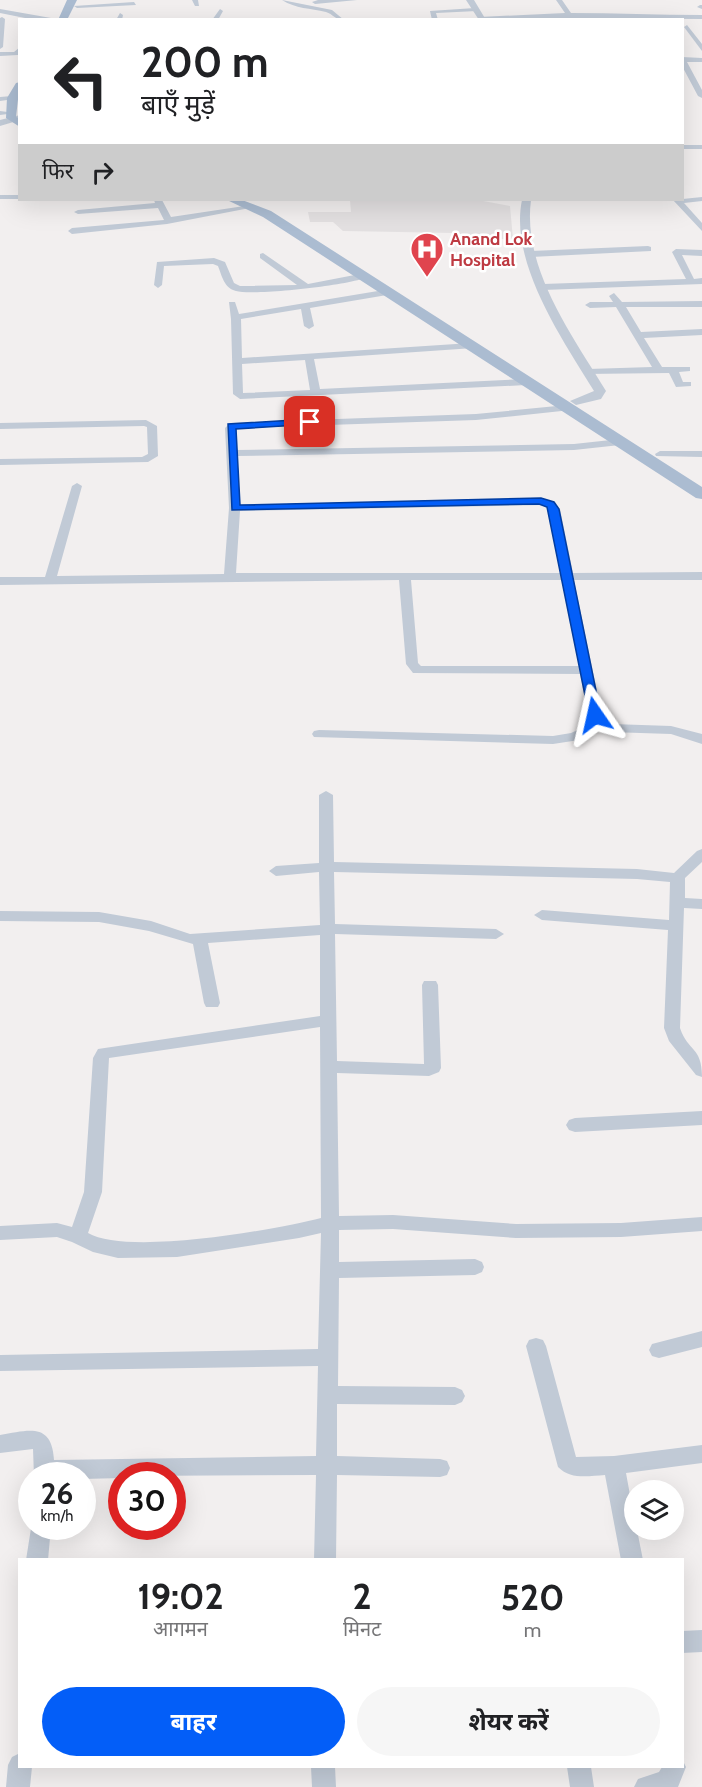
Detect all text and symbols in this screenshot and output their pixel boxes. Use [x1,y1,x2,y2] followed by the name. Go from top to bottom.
[141,36,268,88] text: 200 m
[42,42,120,120] icon: left
[141,88,215,121] text: बाएँ मुड़ें
[86,156,119,189] icon: right
[42,158,74,185] text: फिर
[450,228,533,271] place label: Anand Lok Hospital
[409,231,445,278] hospital icon: Anand Lok Hospital
[284,396,335,447] pin
[293,405,326,438] icon: arrive
[563,683,627,747] position arrow
[108,1462,186,1540] speed limit sign: 30
[41,1475,73,1512] text: 26
[624,1480,684,1540] map controls
[624,1480,684,1540] button: layers
[41,1507,73,1525] text: km/h
[137,1574,223,1618] text: 19:02
[353,1574,372,1618] text: 2
[501,1575,565,1619] text: 520
[153,1617,208,1641] text: आगमन
[343,1617,381,1641] text: मिनट
[524,1618,541,1642] text: m
[42,1687,345,1756] button: बाहर
[357,1687,660,1756] button: शेयर करें

